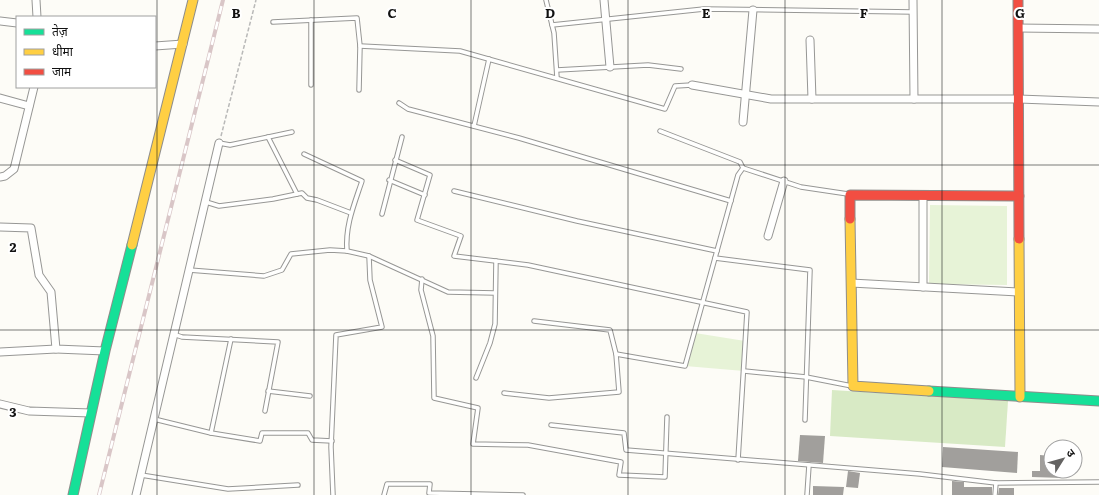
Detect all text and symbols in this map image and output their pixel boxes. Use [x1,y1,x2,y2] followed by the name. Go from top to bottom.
[232,3,241,22] text: B
[387,3,397,22] text: C
[545,3,555,22] text: D
[702,3,711,22] text: E
[860,3,868,22] text: F
[1015,3,1025,22] text: G
[16,16,156,88] legend
[52,22,69,40] text: तेज़
[52,42,74,60] text: धीमा
[52,62,72,80] text: जाम
[10,237,17,256] text: 2
[9,402,17,421] text: 3
[1043,439,1083,479] north arrow
[1063,445,1080,460] text: उ

